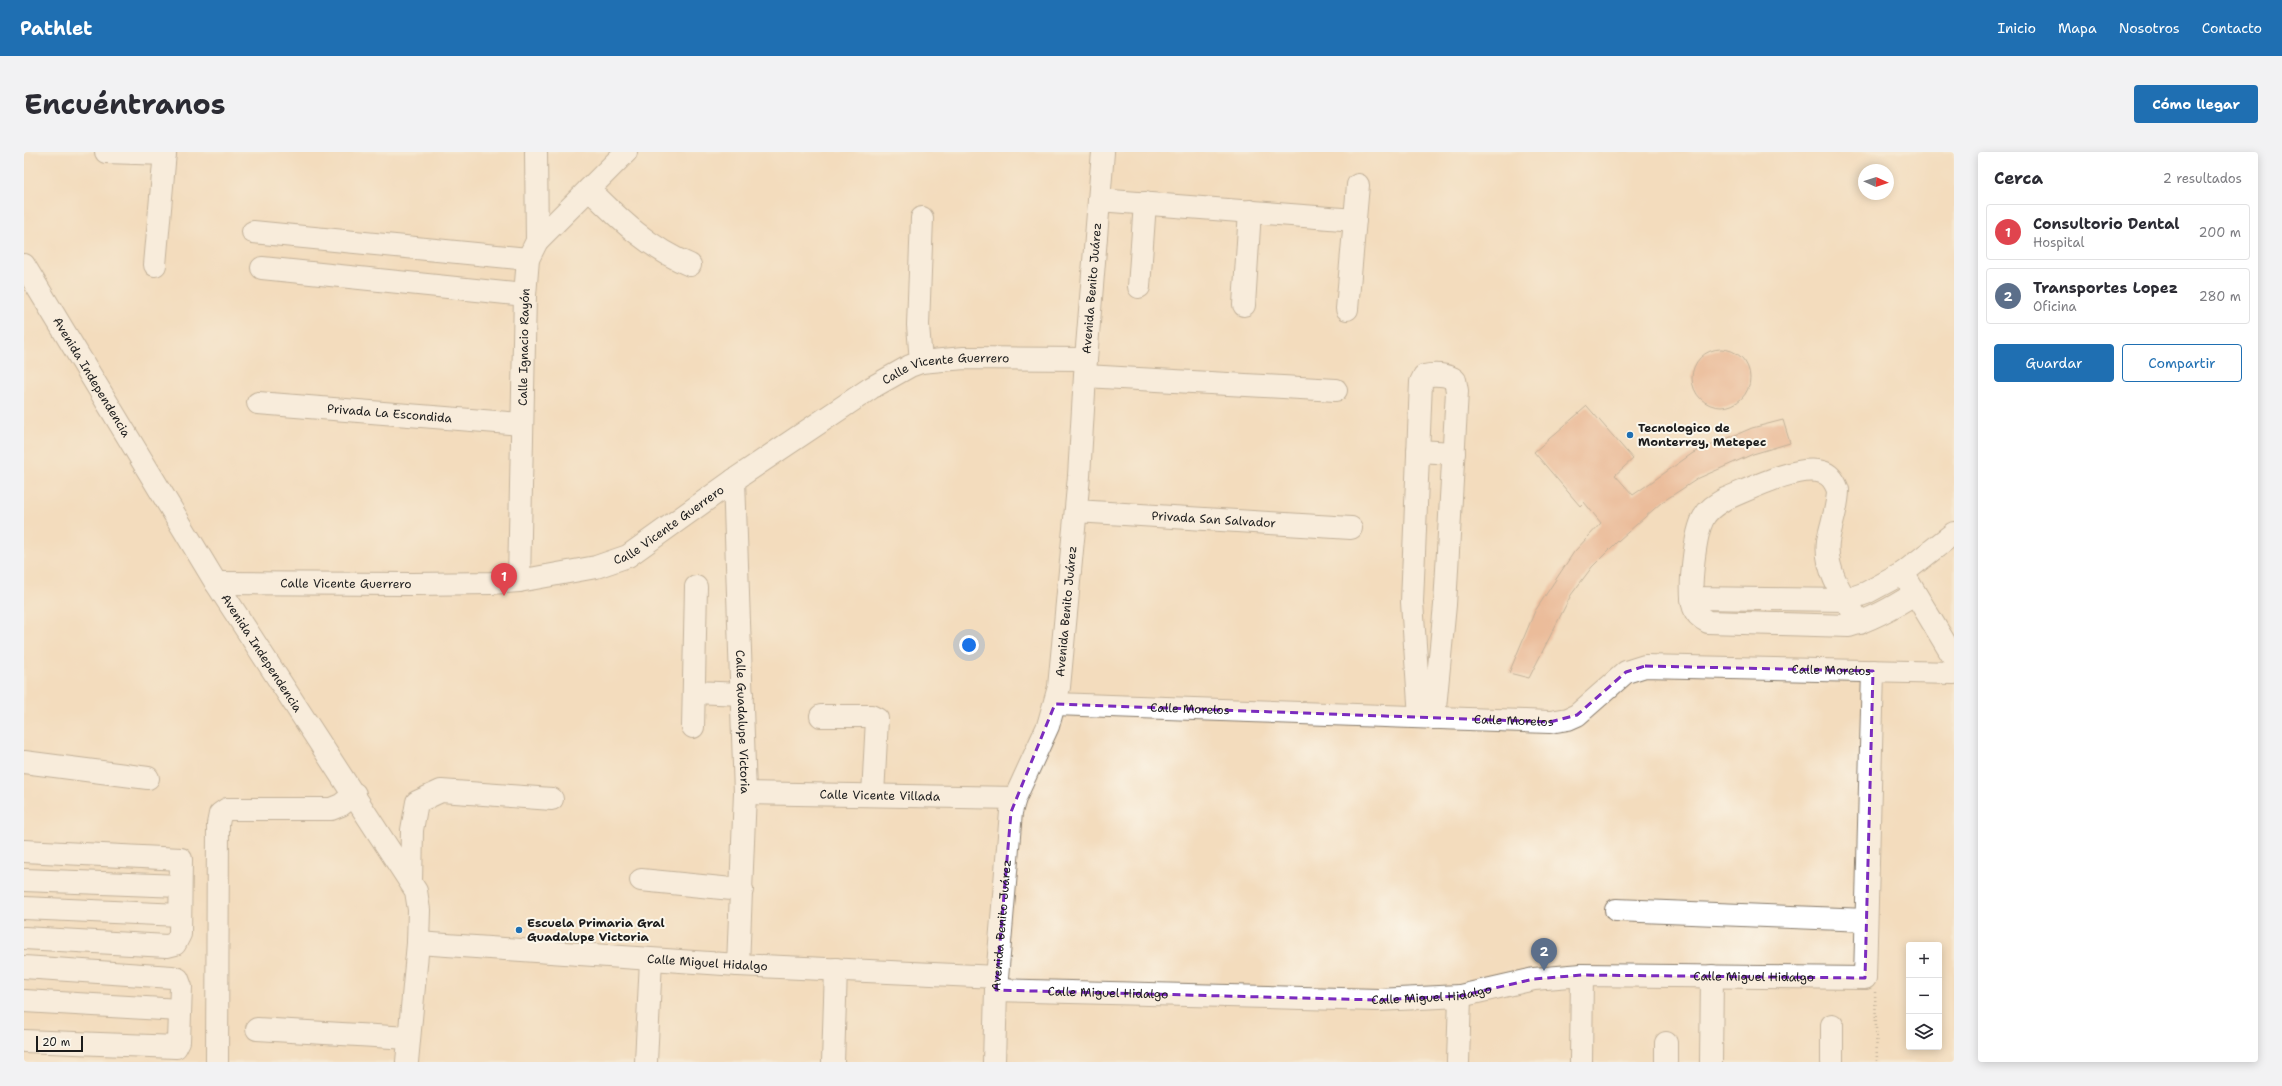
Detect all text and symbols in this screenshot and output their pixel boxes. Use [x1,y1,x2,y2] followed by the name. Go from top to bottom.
[20,16,92,41] text: Pathlet
[1998,19,2036,37] text: Inicio
[2058,19,2097,37] text: Mapa
[2119,19,2180,37] text: Nosotros
[2202,19,2262,37] text: Contacto
[24,85,226,123] text: Encuéntranos
[2134,85,2258,123] button: Cómo llegar
[1858,164,1894,200] north arrow
[1994,167,2043,189] text: Cerca
[2163,170,2242,187] text: 2 resultados
[2033,214,2180,234] text: Consultorio Dental
[1078,222,1105,355] street label: Avenida Benito Juárez
[2005,224,2011,241] text: 1
[2199,224,2241,241] text: 200 m
[2033,234,2084,251] text: Hospital
[2033,278,2178,298] text: Transportes Lopez
[515,288,534,406] street label: Calle Ignacio Rayón
[2003,288,2013,305] text: 2
[2199,288,2241,305] text: 280 m
[2033,298,2077,315] text: Oficina
[49,314,134,441] street label: Avenida Independencia
[1994,344,2114,382] button: Guardar
[2122,344,2242,382] button: Compartir
[879,350,1009,388] street label: Calle Vicente Guerrero
[326,401,453,427] street label: Privada La Escondida
[1638,420,1766,450] place label: Tecnologico de Monterrey, Metepec
[1625,430,1635,440] marker: Tecnologico de Monterrey, Metepec
[611,482,727,568] street label: Calle Vicente Guerrero
[1151,508,1277,531] street label: Privada San Salvador
[1052,545,1080,678] street label: Avenida Benito Juárez
[491,563,517,596] pin: 1
[280,575,412,592] street label: Calle Vicente Guerrero
[217,591,306,716] street label: Avenida Independencia
[959,635,979,655] your location
[732,650,753,795] street label: Calle Guadalupe Victoria
[1792,661,1871,679] street label: Calle Morelos
[1150,699,1230,718] street label: Calle Morelos
[1474,711,1555,730] street label: Calle Morelos
[820,786,941,805] street label: Calle Vicente Villada
[988,859,1015,992] street label: Avenida Benito Juárez
[527,915,665,945] place label: Escuela Primaria Gral Guadalupe Victoria
[514,925,524,935] marker: Escuela Primaria Gral Guadalupe Victoria
[1531,938,1557,971] pin: 2
[1906,942,1942,1050] map controls
[1906,942,1942,978] button: +
[646,951,768,974] street label: Calle Miguel Hidalgo
[1693,968,1814,985] street label: Calle Miguel Hidalgo
[1906,978,1942,1014] button: −
[1371,981,1493,1008] street label: Calle Miguel Hidalgo
[1047,983,1169,1003] street label: Calle Miguel Hidalgo
[1906,1014,1942,1050] button: layers
[36,1034,83,1053] scale bar
[42,1035,70,1050] text: 20 m

